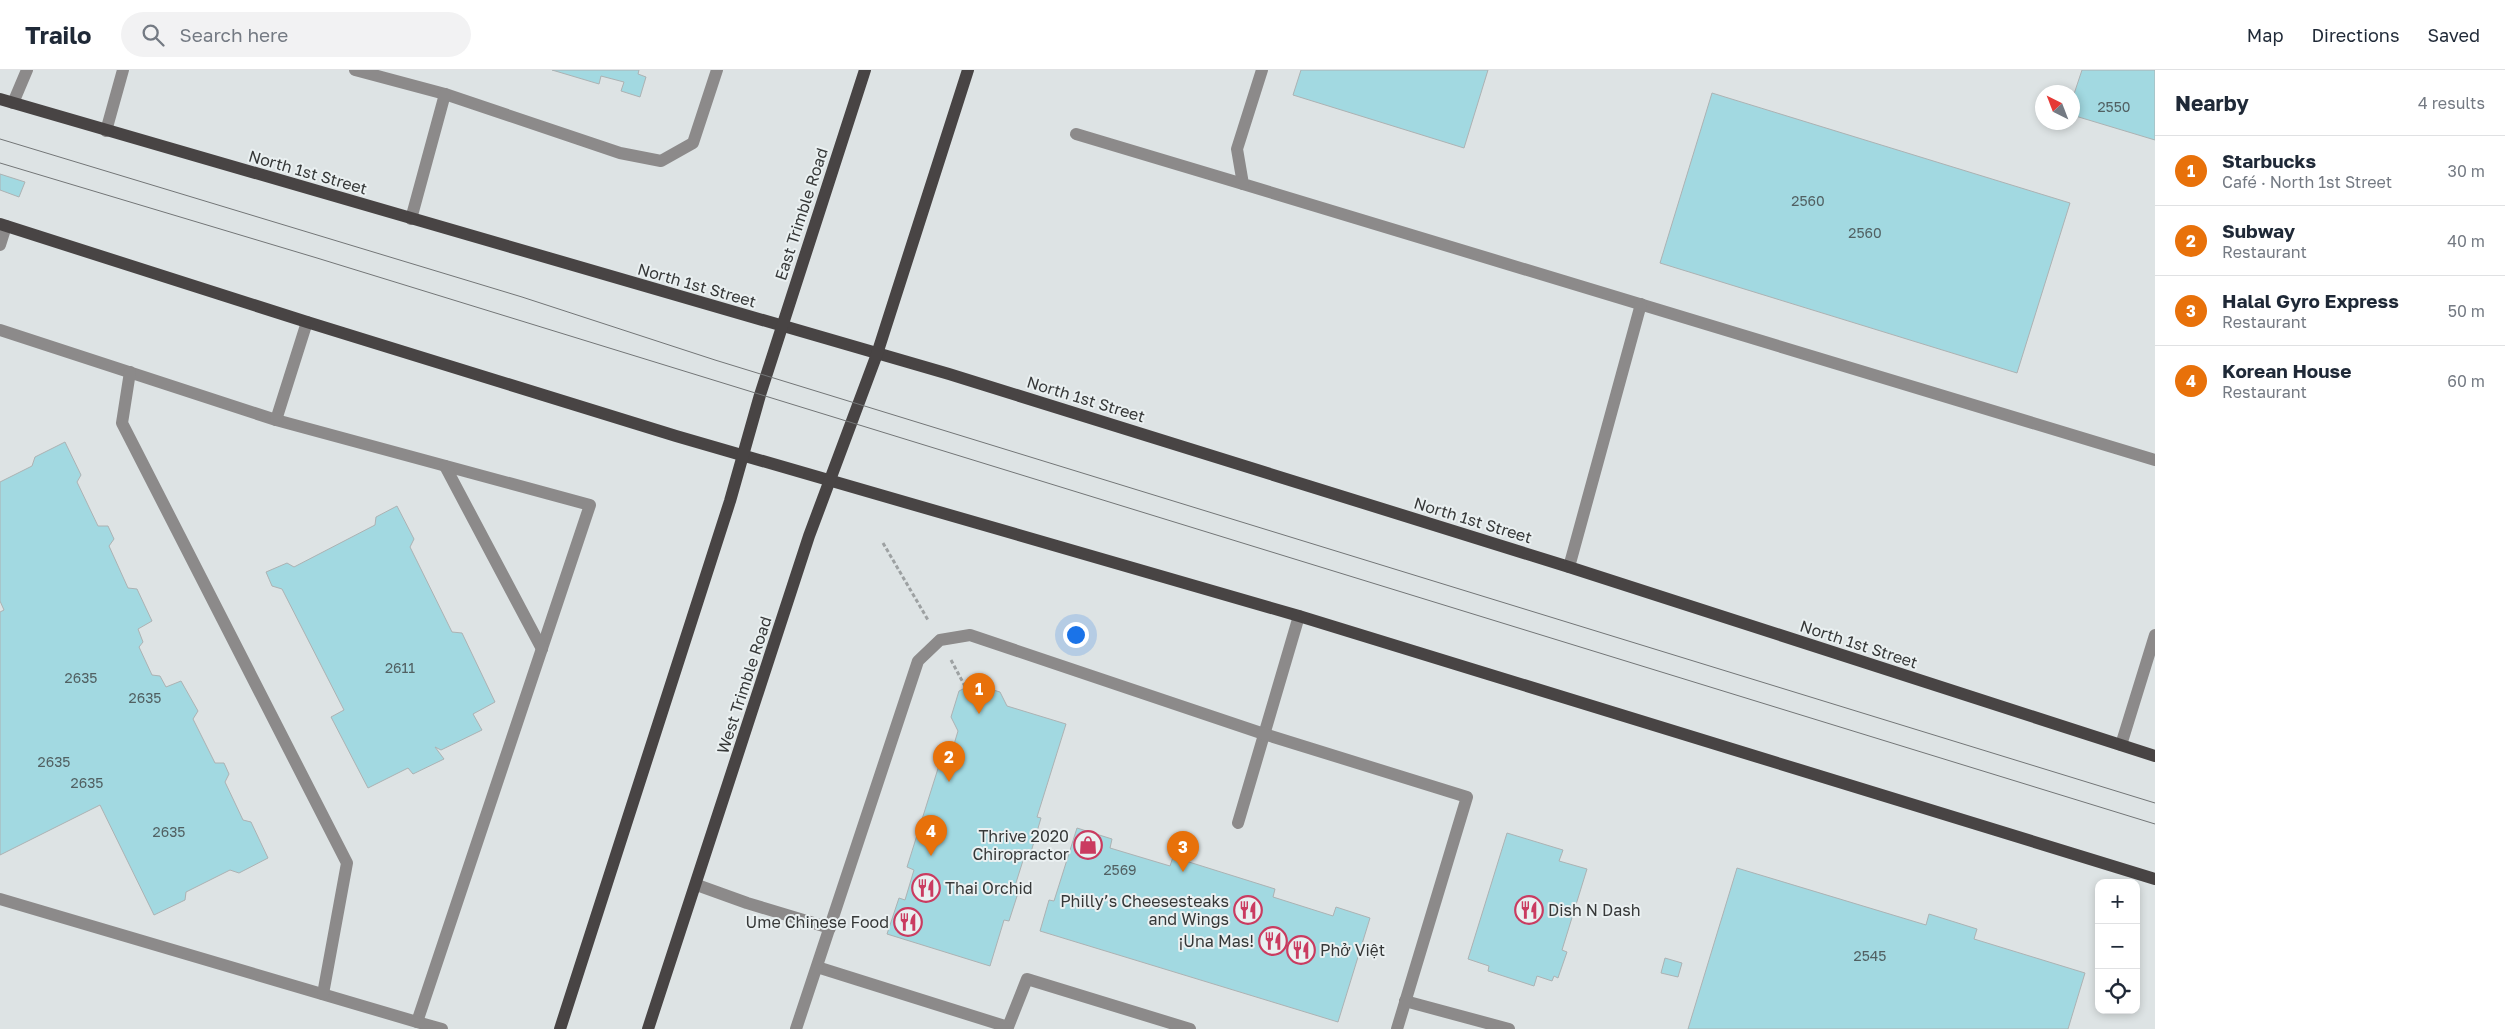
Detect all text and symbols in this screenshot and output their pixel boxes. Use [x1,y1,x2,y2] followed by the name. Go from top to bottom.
[121,12,471,57] search box
[25,20,91,49] text: Trailo
[139,21,167,49] icon: search
[179,23,288,46] text: Search here
[2247,24,2283,46] text: Map
[2311,24,2399,46] text: Directions
[2427,24,2480,46] text: Saved
[2035,85,2080,130] north arrow
[2175,90,2249,116] text: Nearby
[2418,93,2485,113] text: 4 results
[2097,98,2131,115] house number: 2550
[246,145,370,199] street label: North 1st Street
[770,145,832,283] street label: East Trimble Road
[2222,149,2316,172] text: Starbucks
[2187,161,2195,181] text: 1
[2448,161,2485,181] text: 30 m
[2222,172,2392,192] text: Café · North 1st Street
[1791,192,1825,209] house number: 2560
[2222,219,2295,242] text: Subway
[1848,224,1882,241] house number: 2560
[2186,231,2196,251] text: 2
[2447,231,2485,251] text: 40 m
[2222,242,2307,262] text: Restaurant
[635,258,759,312] street label: North 1st Street
[2222,289,2399,312] text: Halal Gyro Express
[2186,301,2196,321] text: 3
[2448,301,2485,321] text: 50 m
[2222,312,2307,332] text: Restaurant
[2222,359,2351,382] text: Korean House
[2186,371,2196,391] text: 4
[2447,371,2485,391] text: 60 m
[1024,372,1148,426] street label: North 1st Street
[2222,382,2307,402] text: Restaurant
[1411,493,1535,547] street label: North 1st Street
[712,614,776,756] street label: West Trimble Road
[1798,616,1920,672] street label: North 1st Street
[1063,622,1089,648] your location
[385,659,415,676] house number: 2611
[65,669,97,686] house number: 2635
[963,673,995,714] pin: 1
[129,689,161,706] house number: 2635
[933,741,965,782] pin: 2
[38,753,70,770] house number: 2635
[71,774,103,791] house number: 2635
[915,815,947,856] pin: 4
[153,823,185,840] house number: 2635
[972,826,1069,864] place label: Thrive 2020 Chiropractor
[1073,830,1103,860] shop icon: Thrive 2020 Chiropractor
[1167,831,1199,872] pin: 3
[1103,861,1137,878] house number: 2569
[911,873,941,903] restaurant icon: Thai Orchid
[945,878,1033,898] place label: Thai Orchid
[2095,879,2140,1014] map controls
[2095,879,2140,924] button: +
[1060,891,1229,929] place label: Philly’s Cheesesteaks and Wings
[1233,895,1263,925] restaurant icon: Philly’s Cheesesteaks and Wings
[1514,895,1544,925] restaurant icon: Dish N Dash
[1548,900,1641,920] place label: Dish N Dash
[893,907,923,937] restaurant icon: Ume Chinese Food
[746,912,889,932] place label: Ume Chinese Food
[2095,924,2140,969] button: −
[1258,926,1288,956] restaurant icon: ¡Una Mas!
[1179,931,1254,951] place label: ¡Una Mas!
[1286,935,1316,965] restaurant icon: Phở Việt
[1320,940,1385,960] place label: Phở Việt
[1854,947,1886,964] house number: 2545
[2095,969,2140,1014] button: locate

